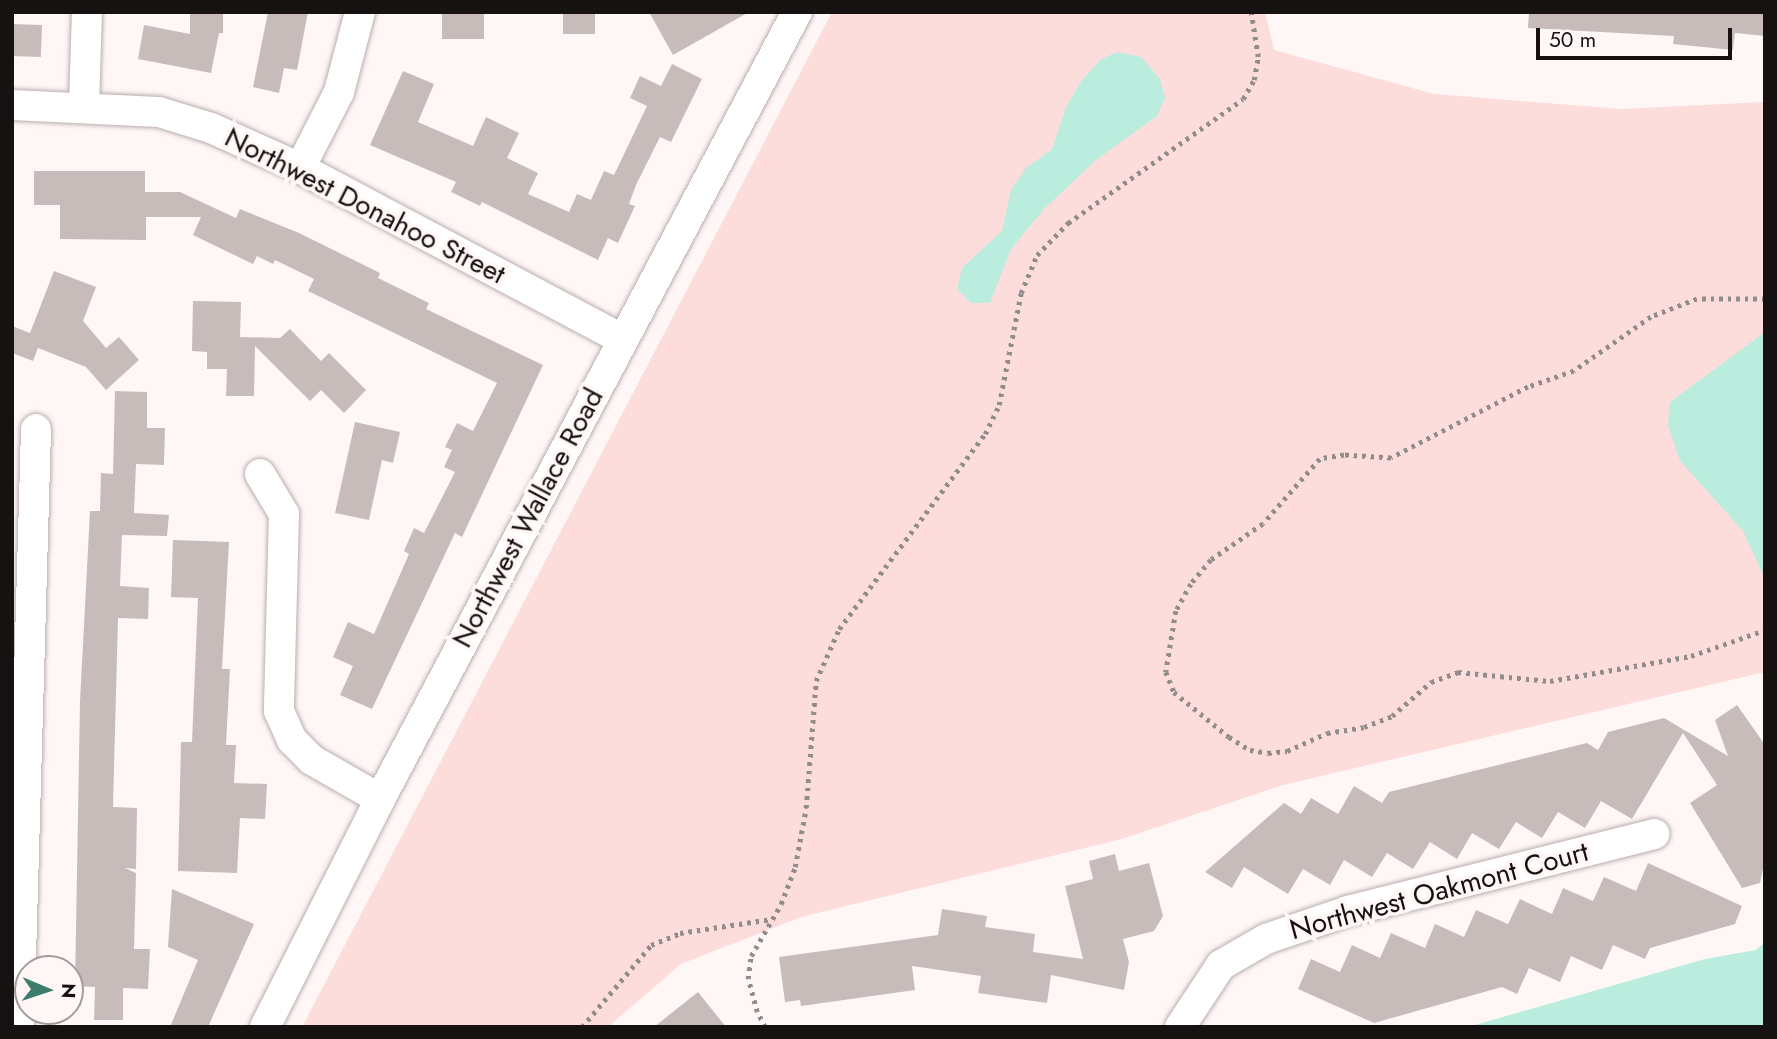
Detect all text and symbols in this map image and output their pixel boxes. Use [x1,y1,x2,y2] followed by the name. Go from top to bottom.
[1539,14,1735,58] scale bar
[1549,25,1596,55] text: 50 m
[219,121,511,291] street label: Northwest Donahoo Street
[445,383,611,653] street label: Northwest Wallace Road
[1286,835,1592,947] street label: Northwest Oakmont Court
[14,955,84,1025] north arrow
[55,983,82,999] text: N

